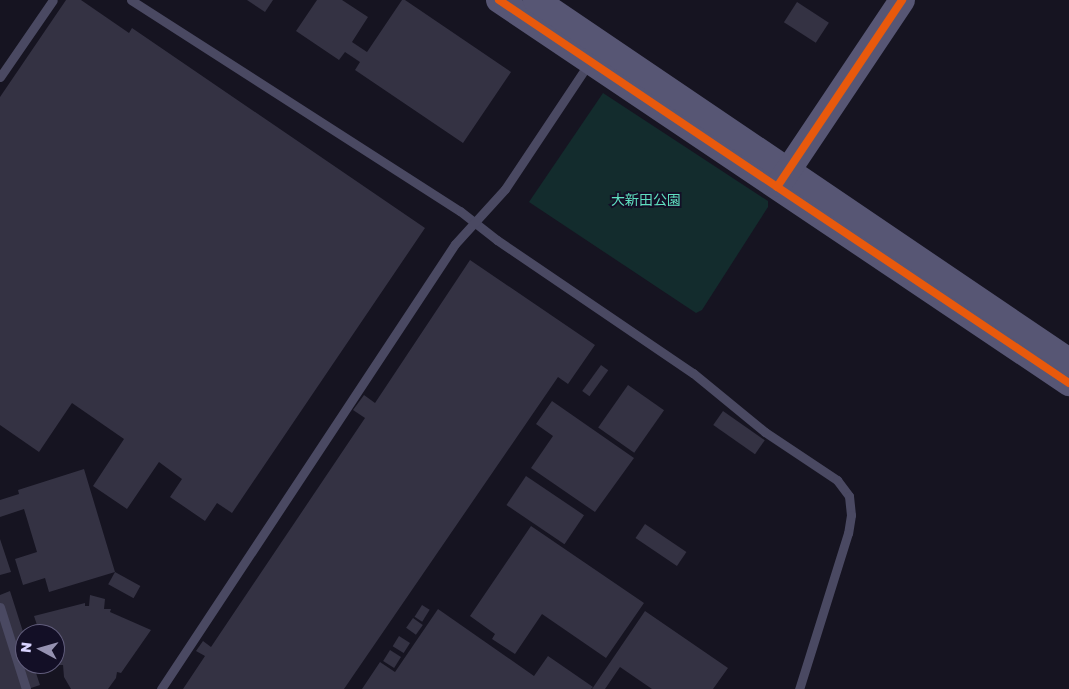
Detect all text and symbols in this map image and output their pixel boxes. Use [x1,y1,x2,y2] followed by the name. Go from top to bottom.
[611,192,681,208] park label: 大新田公園
[15,624,65,674] north arrow
[17,641,35,654] text: N

